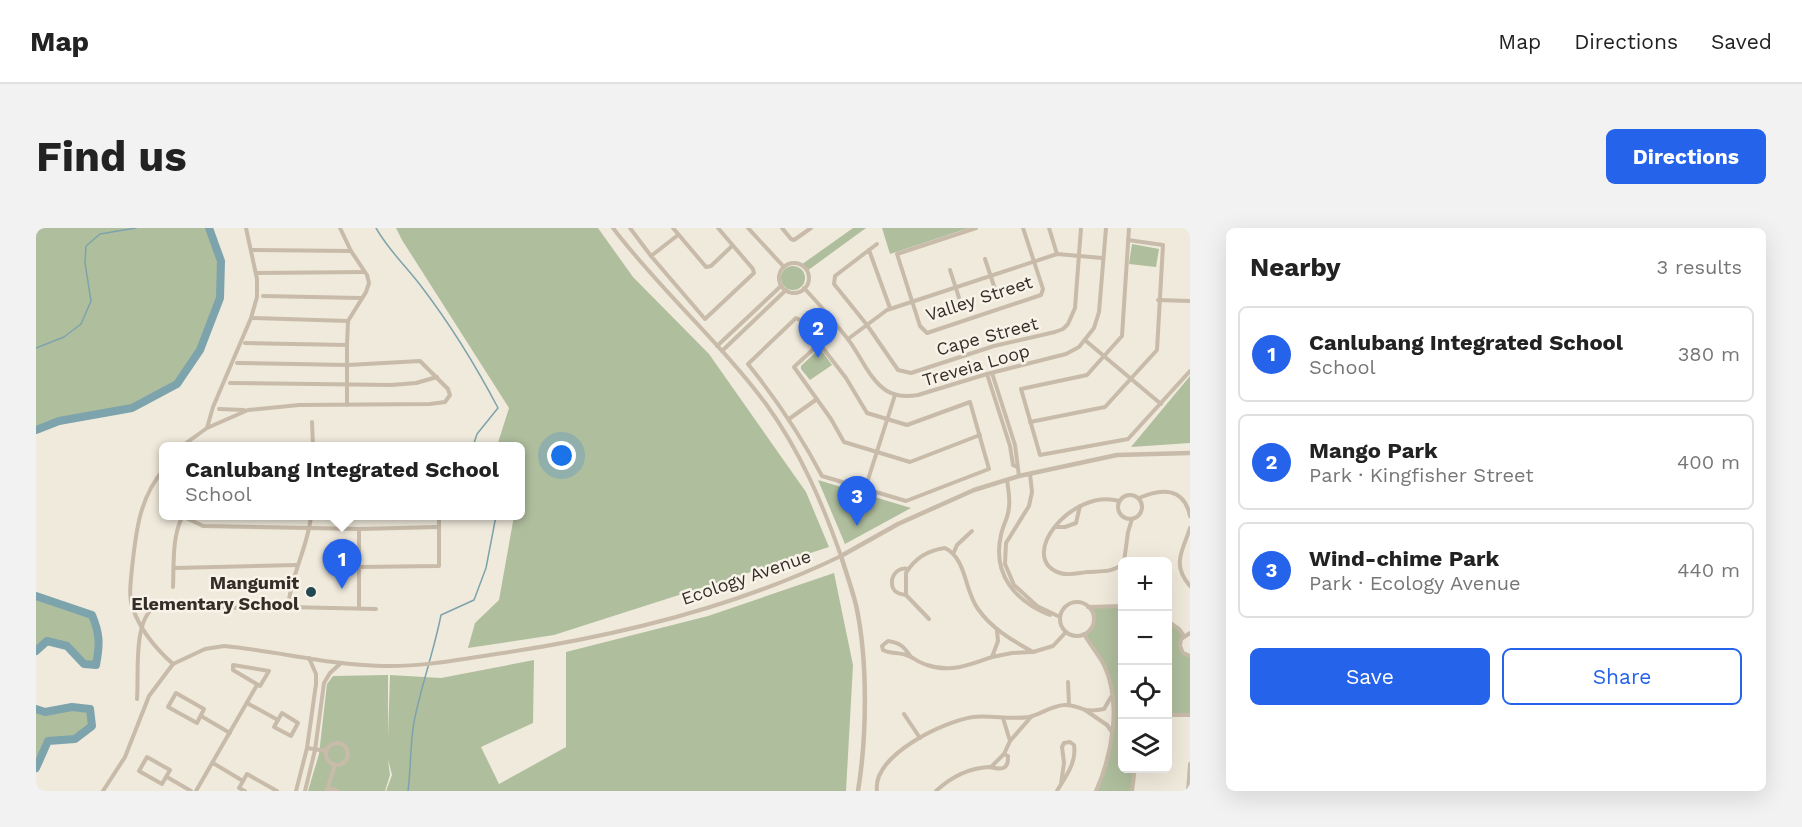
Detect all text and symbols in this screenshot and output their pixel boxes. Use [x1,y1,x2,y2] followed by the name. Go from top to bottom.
[30,25,89,58] text: Map
[1498,29,1541,54] text: Map
[1574,29,1678,54] text: Directions
[1711,29,1772,54] text: Saved
[1606,129,1766,184] button: Directions
[36,132,187,181] text: Find us
[1250,252,1341,282] text: Nearby
[1657,255,1742,279] text: 3 results
[923,271,1035,325] street label: Valley Street
[798,308,838,358] pin: 2
[934,312,1041,360] street label: Cape Street
[1309,330,1623,355] text: Canlubang Integrated School
[920,340,1032,390] street label: Treveia Loop
[1267,342,1276,366] text: 1
[1678,342,1740,366] text: 380 m
[1309,355,1376,379] text: School
[1309,438,1438,463] text: Mango Park
[547,441,576,470] your location
[159,442,525,520] popup
[1266,450,1277,474] text: 2
[1677,450,1740,474] text: 400 m
[185,457,499,482] text: Canlubang Integrated School
[1309,463,1534,487] text: Park · Kingfisher Street
[838,476,876,526] pin: 3
[185,482,252,506] text: School
[322,540,362,589] pin: 1
[678,545,814,609] street label: Ecology Avenue
[1309,546,1499,571] text: Wind-chime Park
[1118,557,1172,773] map controls
[1118,557,1172,611] button: +
[1266,558,1277,582] text: 3
[1677,558,1740,582] text: 440 m
[1309,571,1521,595] text: Park · Ecology Avenue
[131,572,299,614] place label: Mangumit Elementary School
[304,585,318,599] marker: Mangumit Elementary School
[1118,611,1172,665] button: −
[1250,648,1490,705] button: Save
[1502,648,1742,705] button: Share
[1118,665,1172,719] button: locate
[1118,719,1172,773] button: layers

